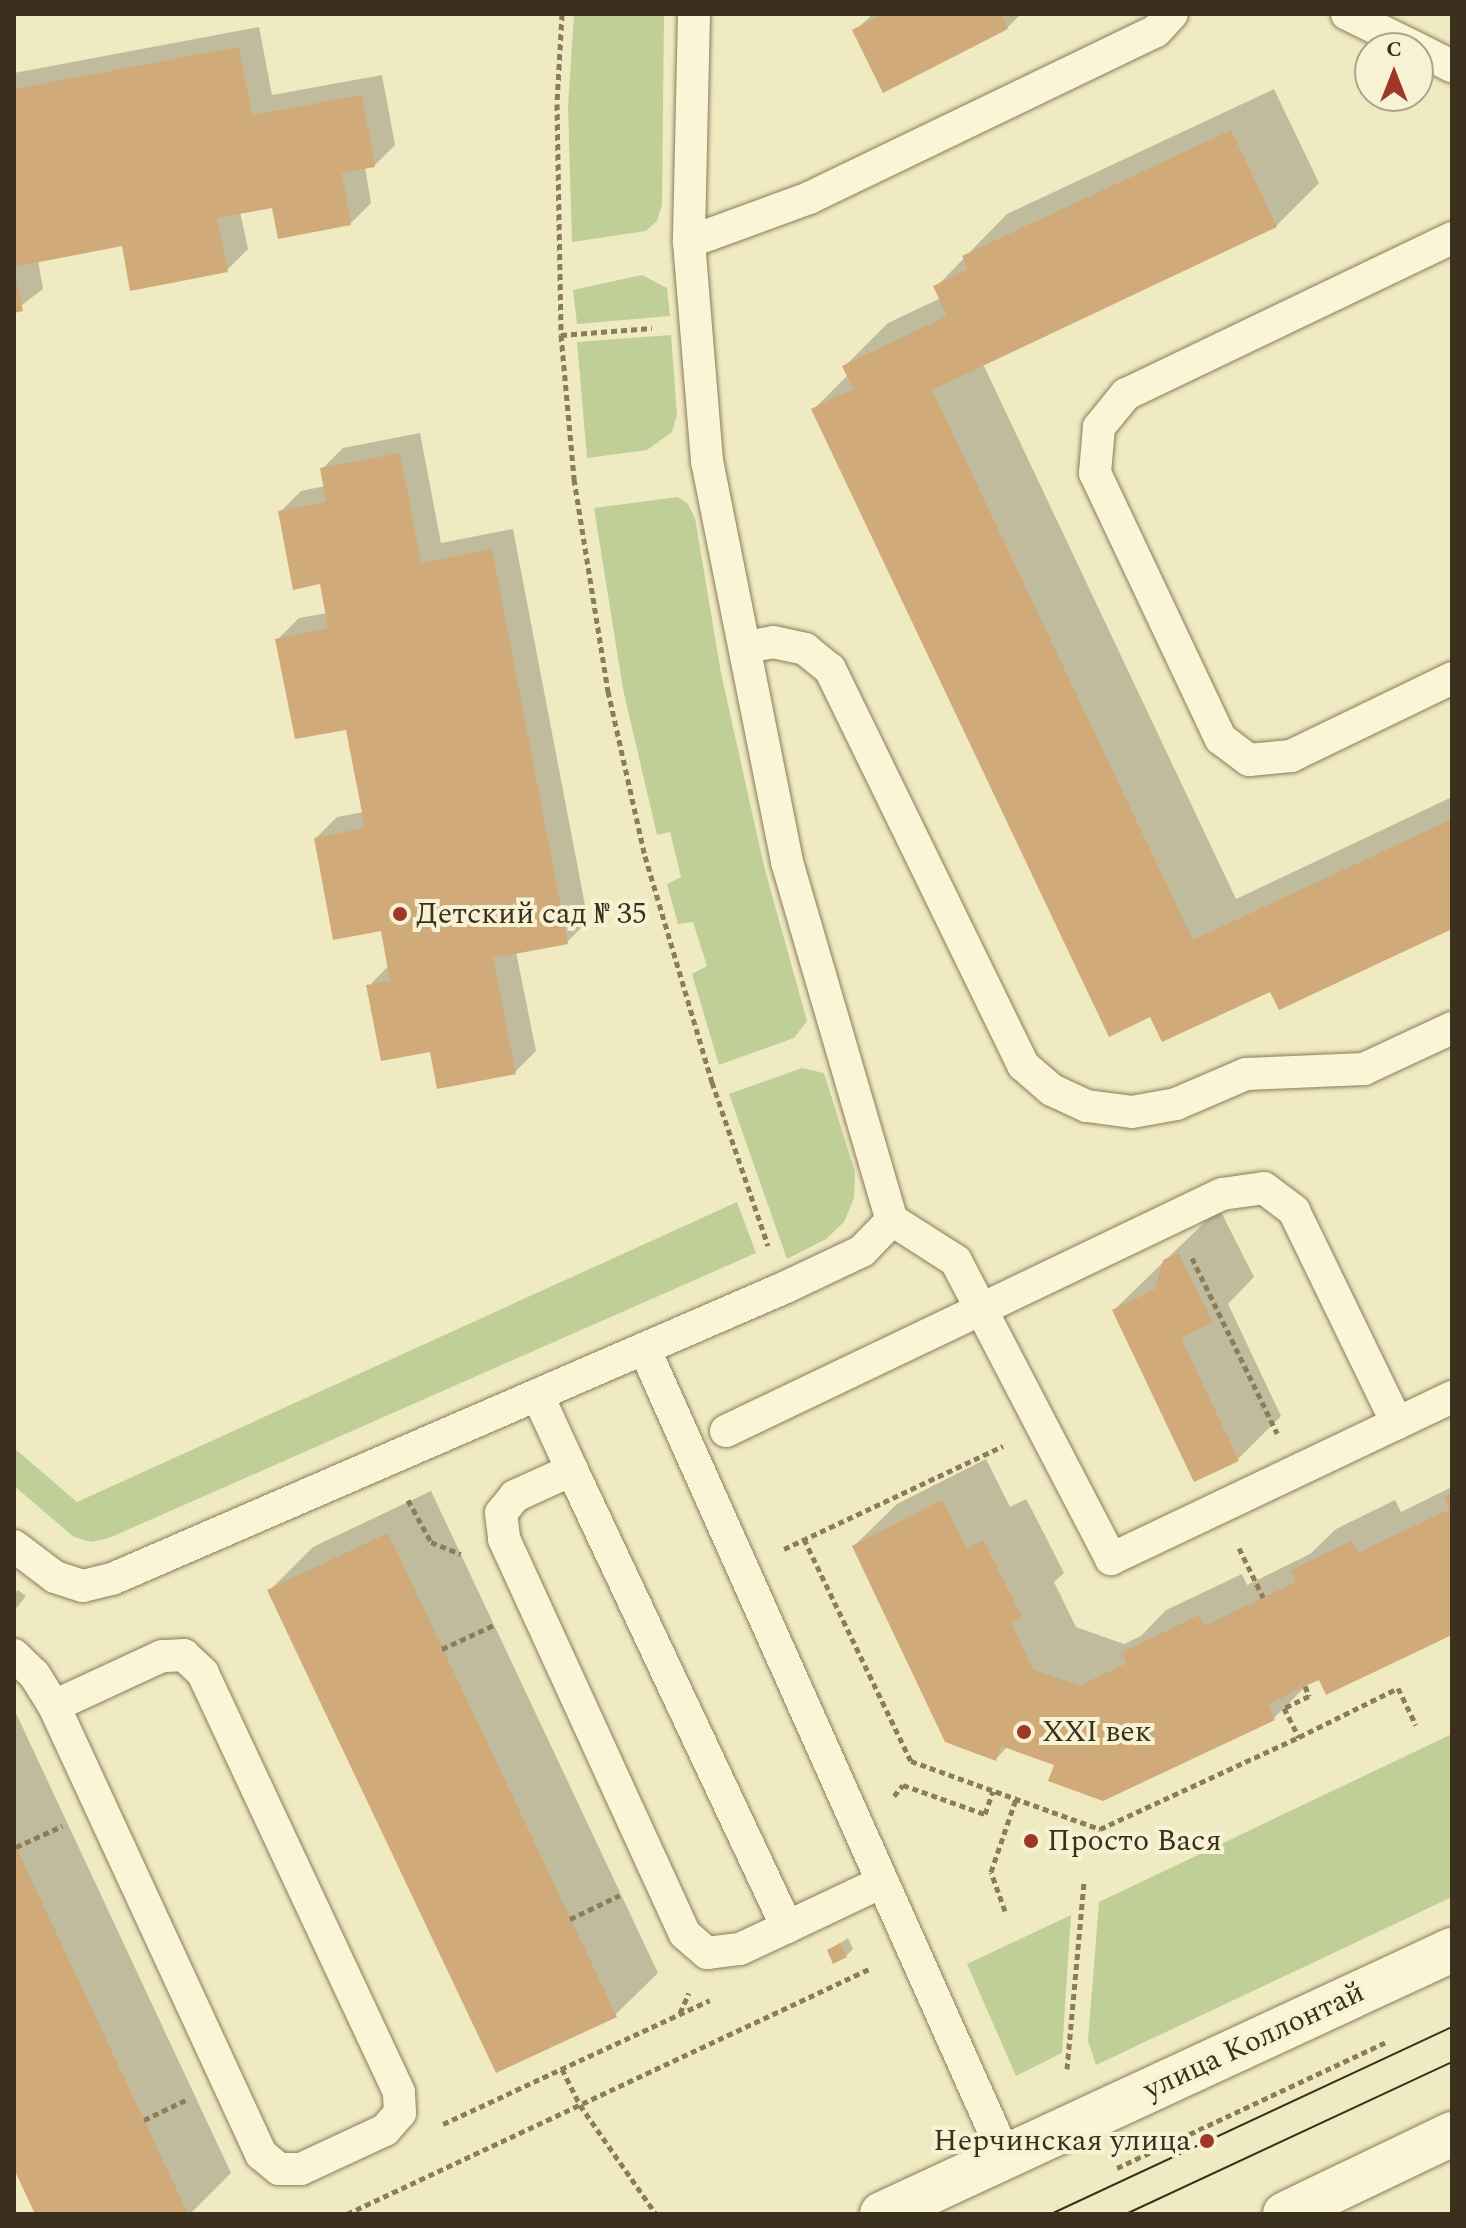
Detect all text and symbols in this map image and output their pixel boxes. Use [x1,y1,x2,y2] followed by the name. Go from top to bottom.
[1354,32,1434,112] north arrow
[1386,33,1402,66] text: С
[416,896,647,932] place label: Детский сад № 35
[391,905,409,923] marker: Детский сад № 35
[1042,1714,1152,1750] place label: XXI век
[1013,1721,1035,1743] marker: XXI век
[1047,1823,1222,1859] place label: Просто Вася
[1022,1832,1040,1850] marker: Просто Вася
[1138,1974,1370,2108] street label: улица Коллонтай
[933,2123,1191,2159] place label: Нерчинская улица
[1198,2132,1216,2150] marker: Нерчинская улица

